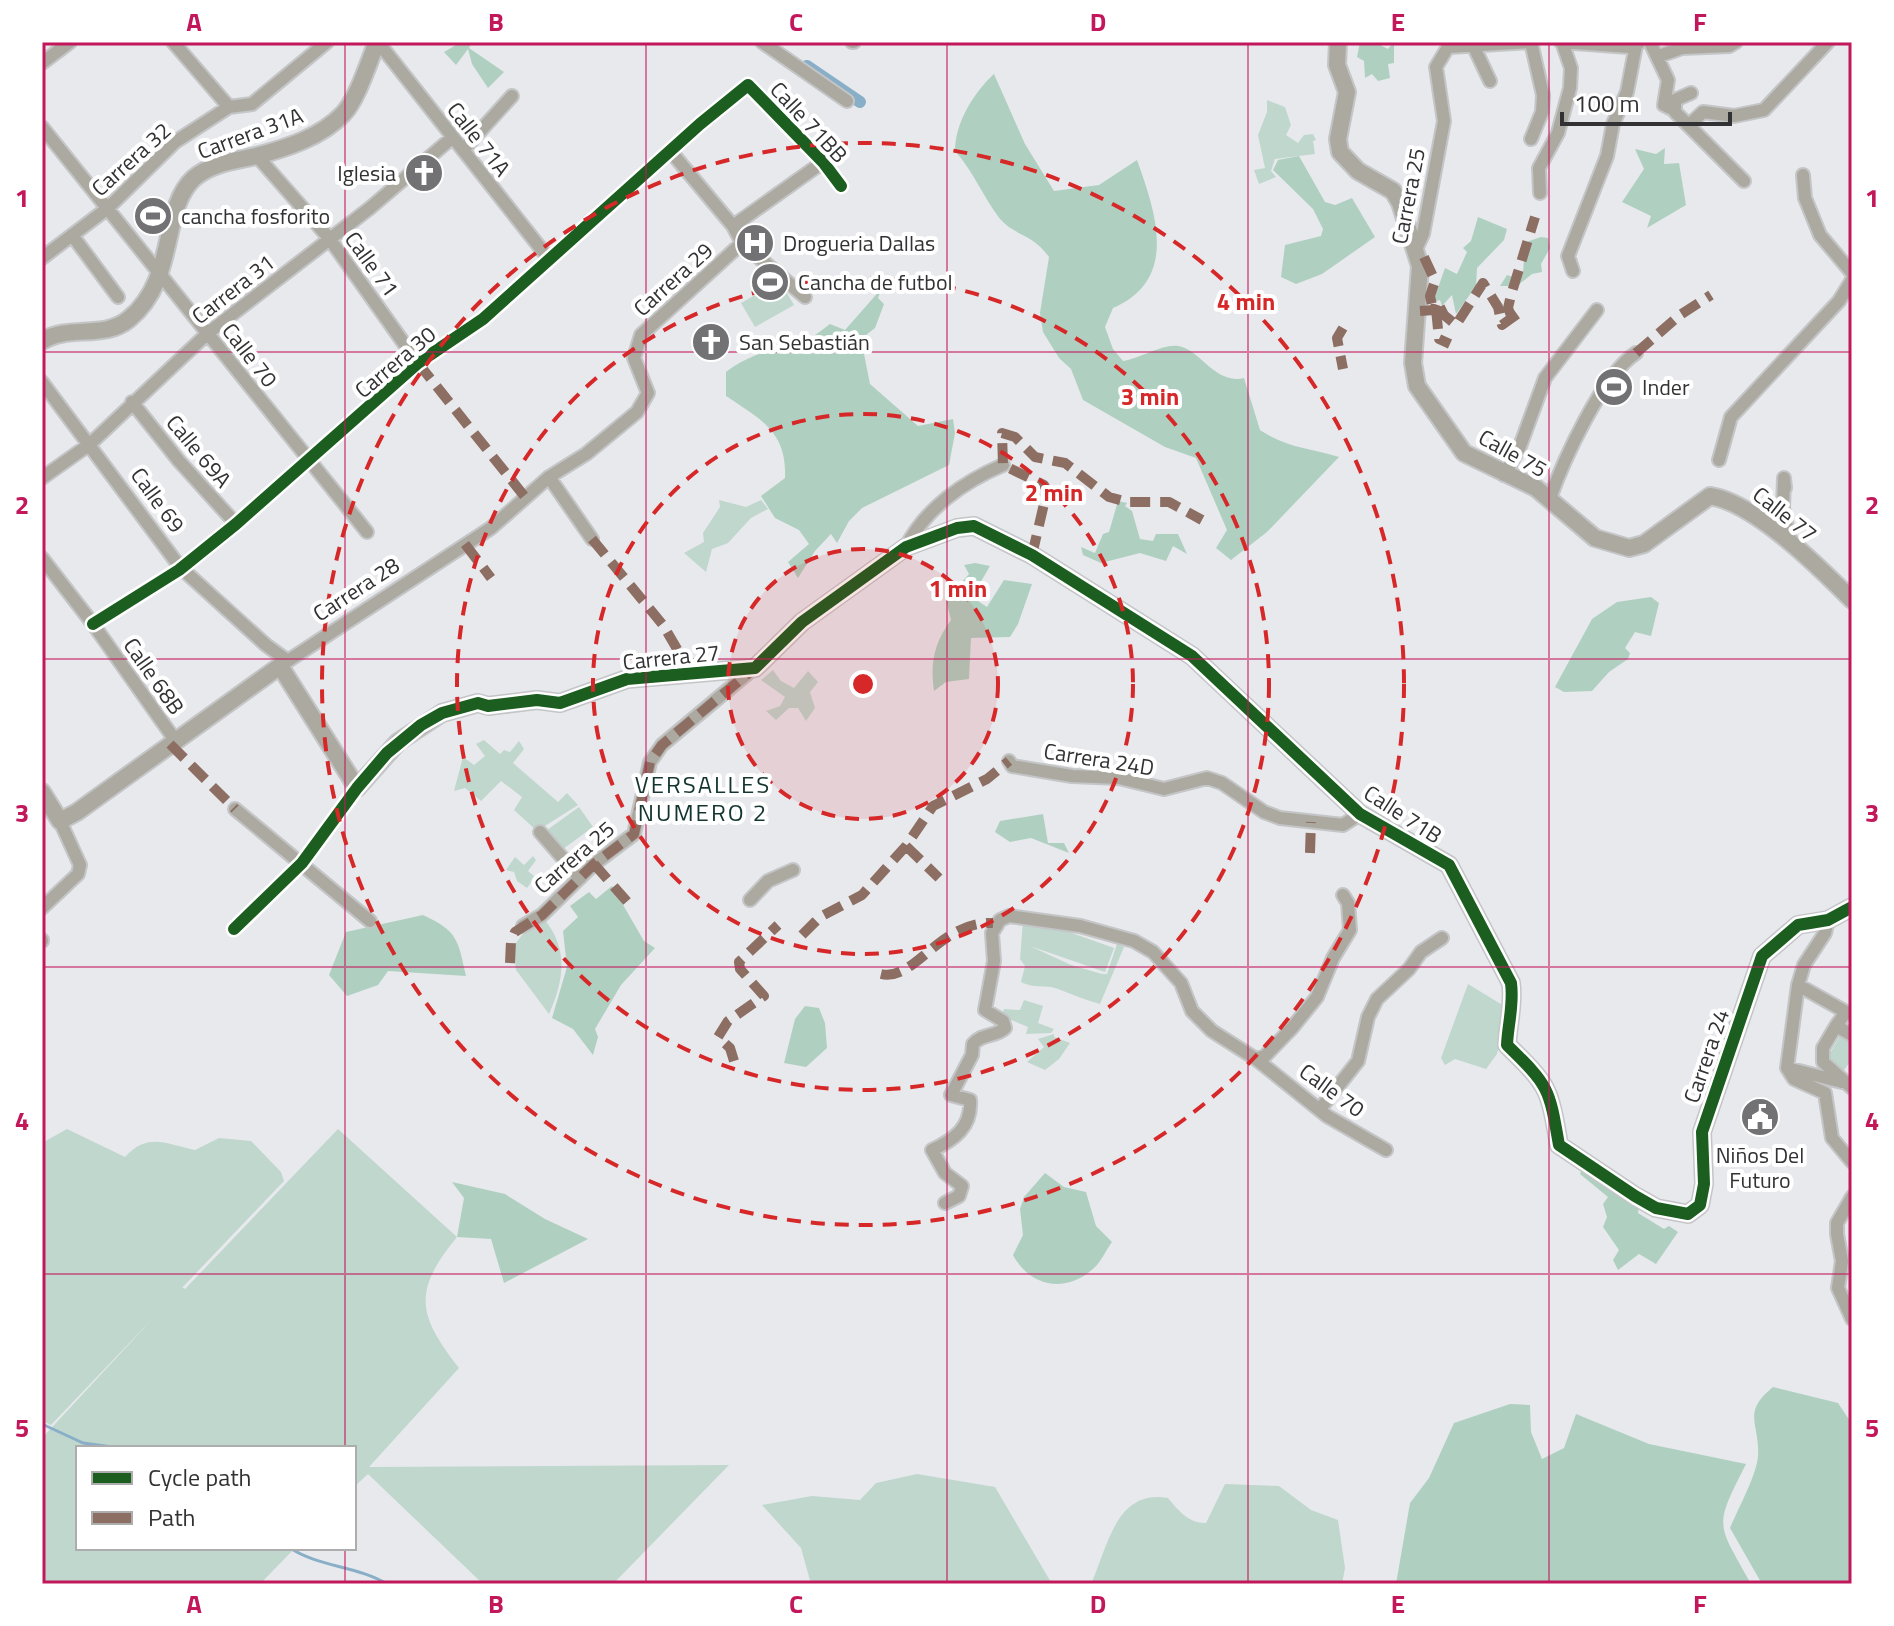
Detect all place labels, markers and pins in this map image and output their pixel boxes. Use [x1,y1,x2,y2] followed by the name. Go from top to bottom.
[403,152,445,194] church icon: Iglesia
[337,156,396,190] place label: Iglesia
[132,195,174,237] sports icon: cancha fosforito
[181,199,330,233] place label: cancha fosforito
[734,222,776,264] hospital icon: Drogueria Dallas
[783,226,935,260] place label: Drogueria Dallas
[749,261,791,303] sports icon: Cancha de futbol
[798,265,953,299] place label: Cancha de futbol
[690,321,732,363] church icon: San Sebastián
[739,325,870,359] place label: San Sebastián
[1593,366,1635,408] sports icon: Inder
[1642,370,1690,404] place label: Inder
[849,670,877,698] centre of rings
[1739,1096,1781,1138] public building icon: Niños Del Futuro
[1716,1138,1804,1197] place label: Niños Del Futuro

